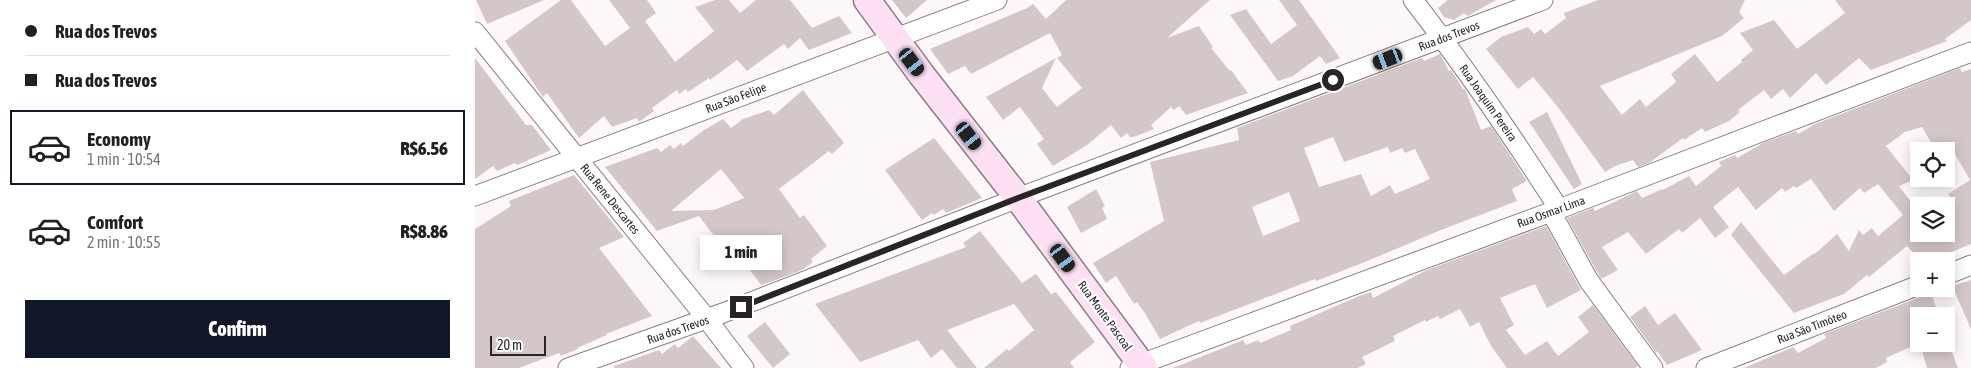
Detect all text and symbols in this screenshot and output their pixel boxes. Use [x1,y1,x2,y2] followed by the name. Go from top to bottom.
[1416,18,1482,54] street label: Rua dos Trevos
[55,20,157,42] text: Rua dos Trevos
[896,46,927,78] car
[1371,47,1404,71] car
[1456,62,1520,144] street label: Rua Joaquim Pereira
[55,69,157,91] text: Rua dos Trevos
[1322,69,1344,91] route start
[704,80,768,116] street label: Rua São Felipe
[953,120,984,152] car
[27,125,72,170] icon: car
[87,128,151,150] text: Economy
[400,137,448,159] text: R$6.56
[1910,142,1955,352] map controls
[1910,142,1955,187] button: locate
[87,150,161,168] text: 1 min · 10:54
[577,161,643,237] street label: Rua Rene Descartes
[1515,193,1587,231] street label: Rua Osmar Lima
[1910,197,1955,242] button: layers
[27,208,72,253] icon: car
[87,211,143,233] text: Comfort
[400,220,448,242] text: R$8.86
[87,233,161,251] text: 2 min · 10:55
[700,234,782,270] callout: 1 min
[1048,241,1077,275] car
[725,243,757,261] text: 1 min
[1910,252,1955,297] button: +
[1075,278,1136,354] street label: Rua Monte Pascoal
[730,296,752,318] route end
[25,300,450,358] button: Confirm
[1775,307,1849,347] street label: Rua São Timóteo
[1910,307,1955,352] button: −
[645,313,711,347] street label: Rua dos Trevos
[490,333,546,356] scale bar
[497,337,522,353] text: 20 m

